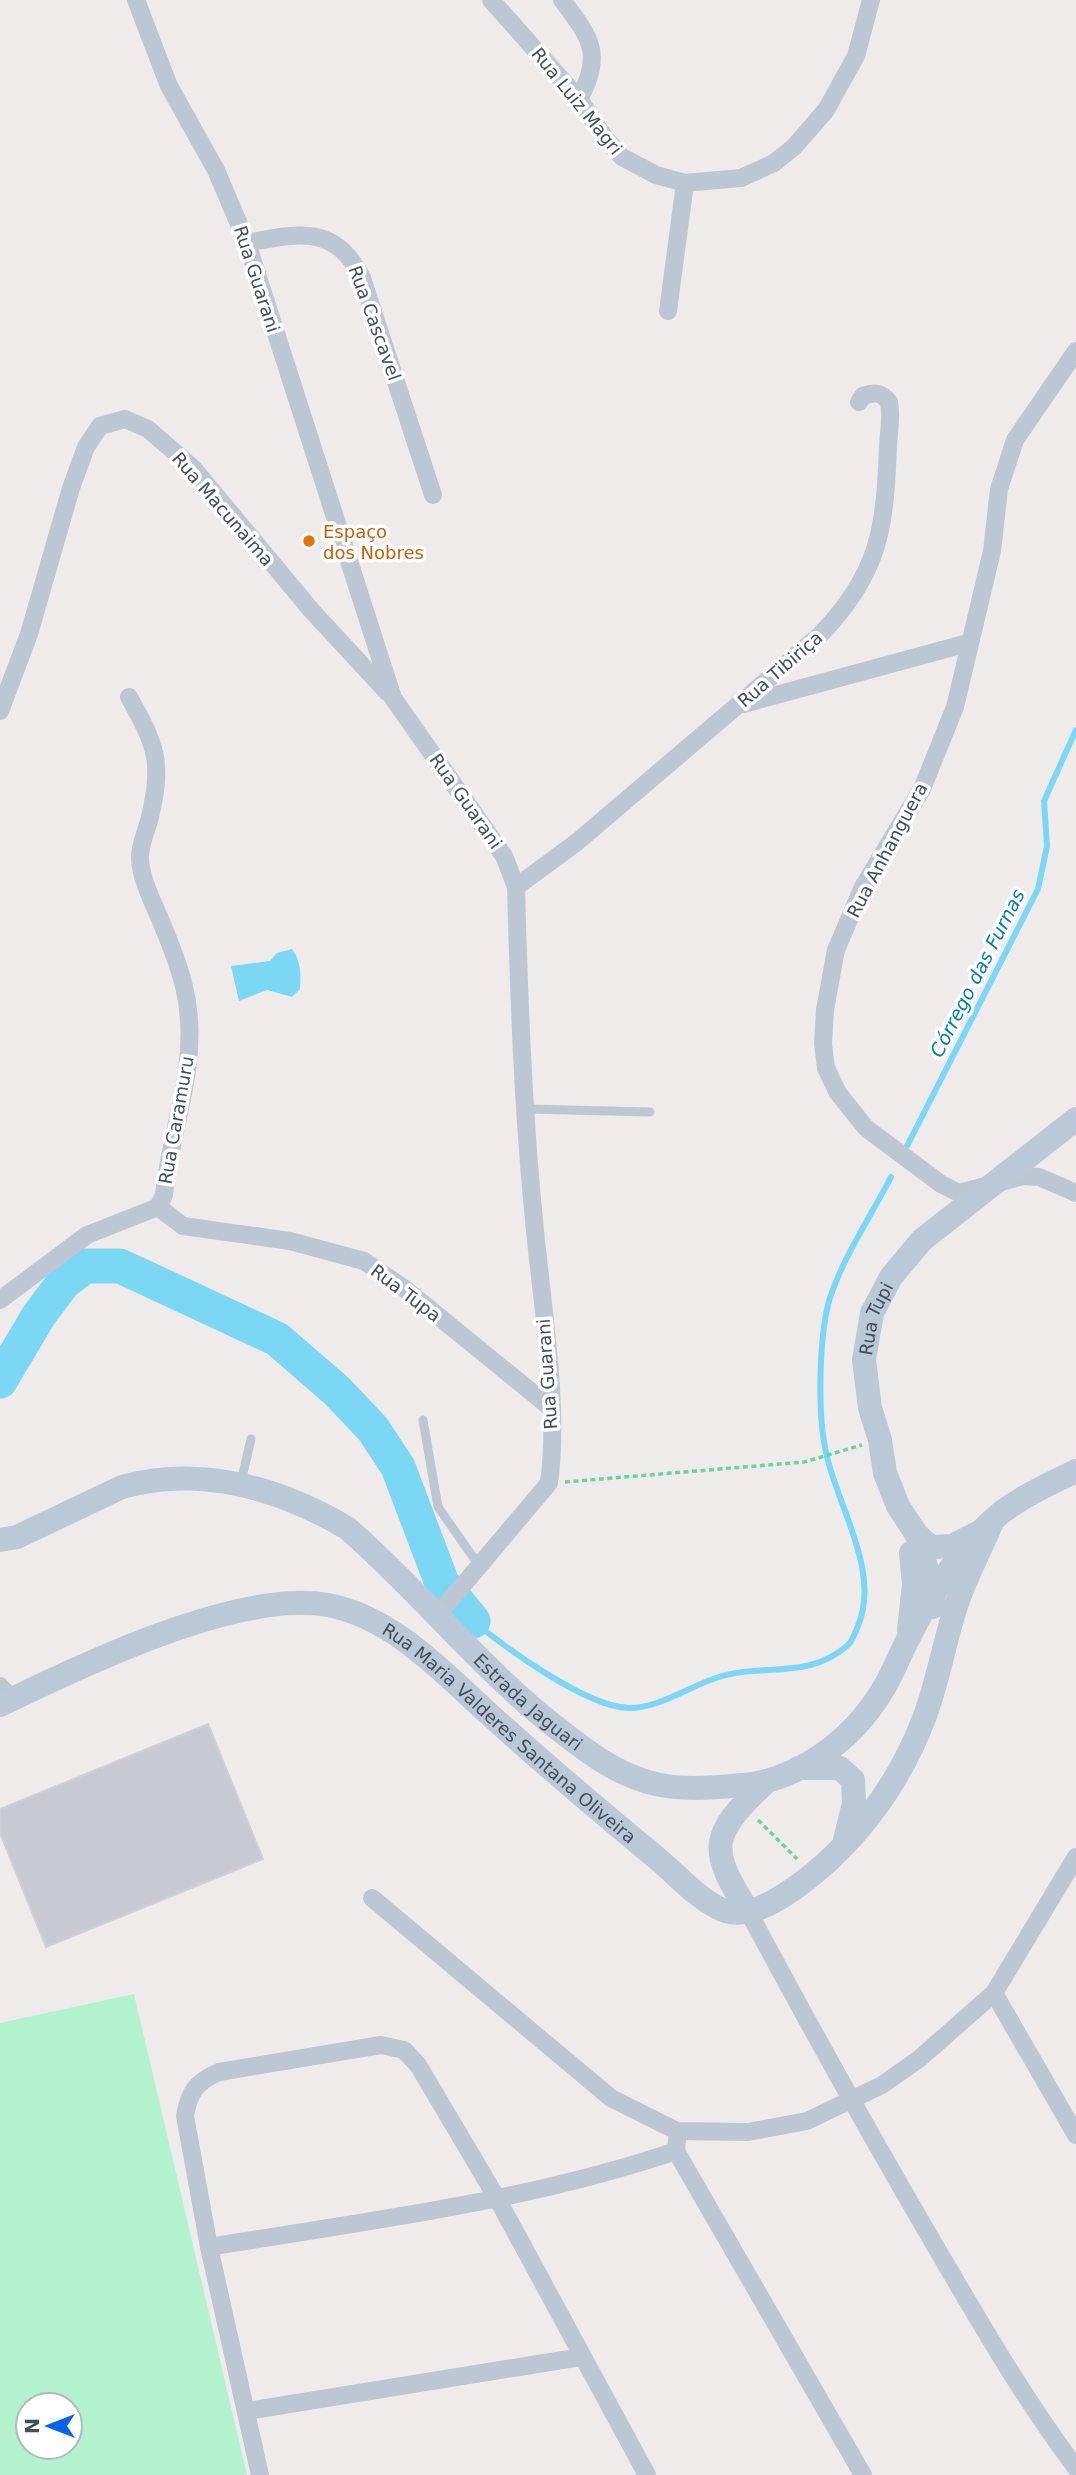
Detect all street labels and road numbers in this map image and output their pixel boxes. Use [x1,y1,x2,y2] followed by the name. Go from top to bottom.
[527,43,627,159] street label: Rua Luiz Magri
[230,223,284,335] street label: Rua Guarani
[345,263,405,383] street label: Rua Cascavel
[168,448,278,570] street label: Rua Macunaima
[733,627,827,711] street label: Rua Tibiriça
[426,749,506,853] street label: Rua Guarani
[843,779,931,921] street label: Rua Anhanguera
[154,1054,198,1186] street label: Rua Caramuru
[367,1260,445,1326] street label: Rua Tupa
[855,1278,897,1357] street label: Rua Tupi
[533,1318,561,1430] street label: Rua Guarani
[379,1618,641,1847] street label: Rua Maria Valderes Santana Oliveira
[470,1649,587,1755] street label: Estrada Jaguari

